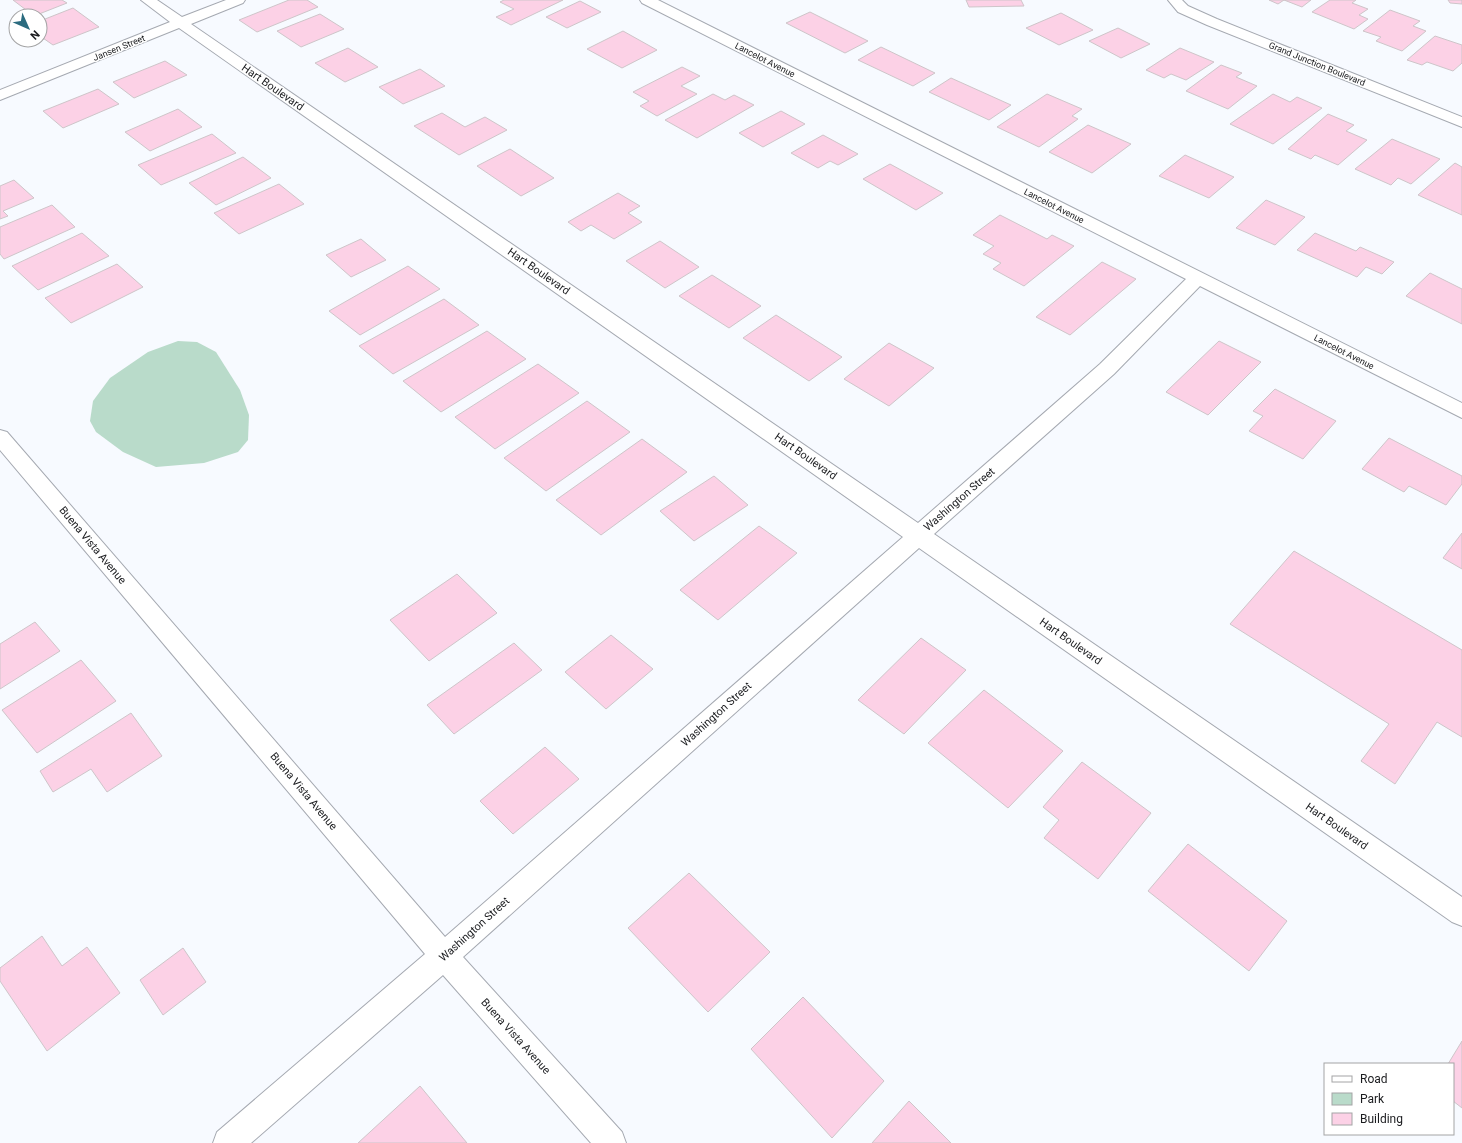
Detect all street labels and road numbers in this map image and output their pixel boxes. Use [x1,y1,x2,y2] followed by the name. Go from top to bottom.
[92,33,147,63] street label: Jansen Street
[1267,40,1367,88] street label: Grand Junction Boulevard
[733,41,797,80] street label: Lancelot Avenue
[239,61,306,114] street label: Hart Boulevard
[1022,187,1086,226] street label: Lancelot Avenue
[505,245,572,298] street label: Hart Boulevard
[1312,333,1376,372] street label: Lancelot Avenue
[772,430,839,483] street label: Hart Boulevard
[921,465,998,534] street label: Washington Street
[56,504,129,587] street label: Buena Vista Avenue
[1037,615,1104,668] street label: Hart Boulevard
[679,679,754,749] street label: Washington Street
[267,750,340,833] street label: Buena Vista Avenue
[1303,800,1370,853] street label: Hart Boulevard
[437,894,512,964] street label: Washington Street
[478,996,553,1077] street label: Buena Vista Avenue

